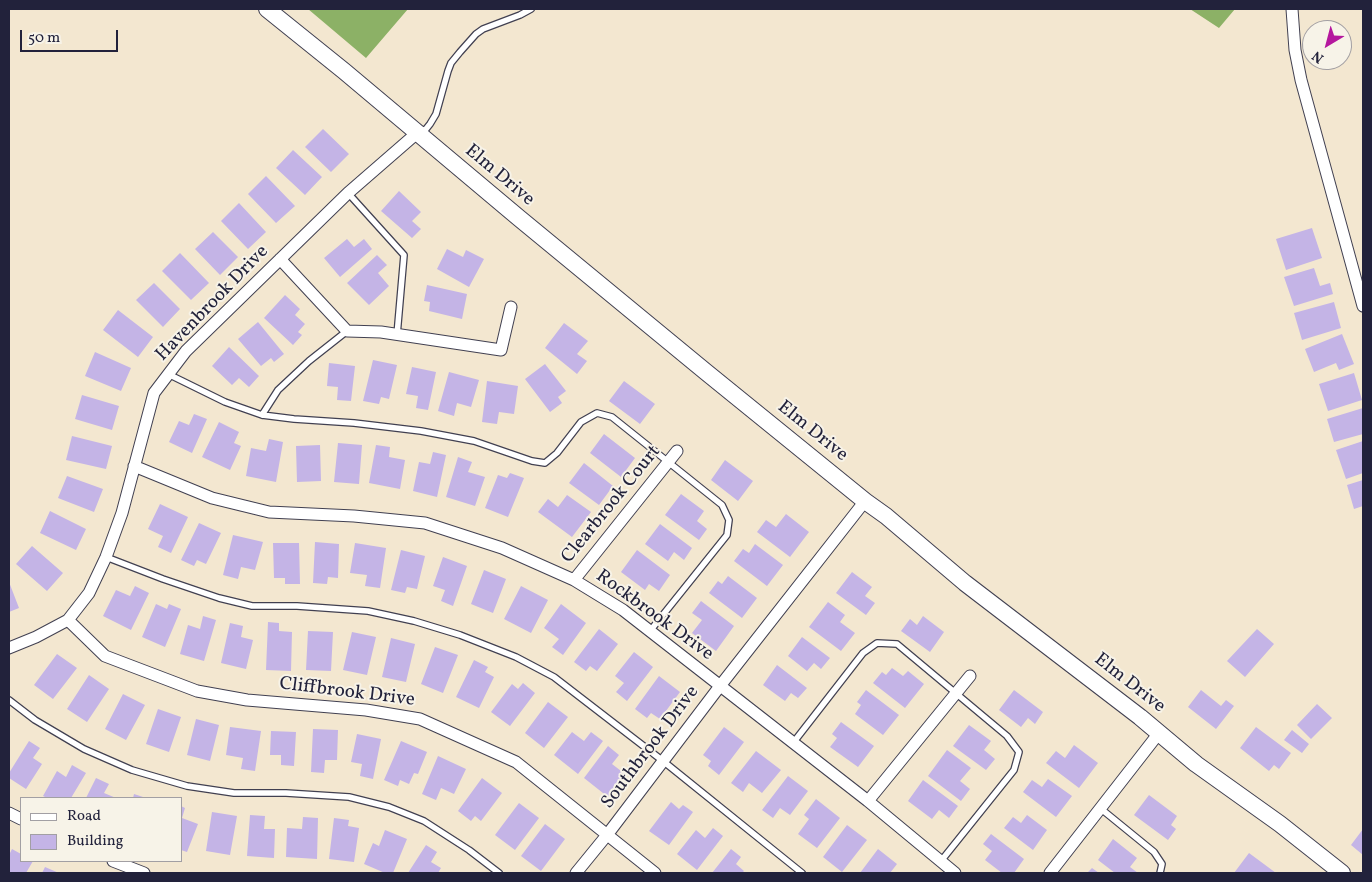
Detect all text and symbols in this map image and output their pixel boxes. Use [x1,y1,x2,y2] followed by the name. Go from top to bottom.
[22,20,120,52] scale bar
[1302,20,1352,70] north arrow
[28,28,60,49] text: 50 m
[1309,46,1328,67] text: N
[459,140,539,212] street label: Elm Drive
[152,241,274,367] street label: Havenbrook Drive
[772,397,852,467] street label: Elm Drive
[558,442,666,568] street label: Clearbrook Court
[591,566,717,666] street label: Rockbrook Drive
[1089,649,1169,719] street label: Elm Drive
[278,673,416,713] street label: Cliffbrook Drive
[597,682,705,814] street label: Southbrook Drive
[20,797,182,862] legend
[67,806,101,827] text: Road
[67,831,123,852] text: Building

